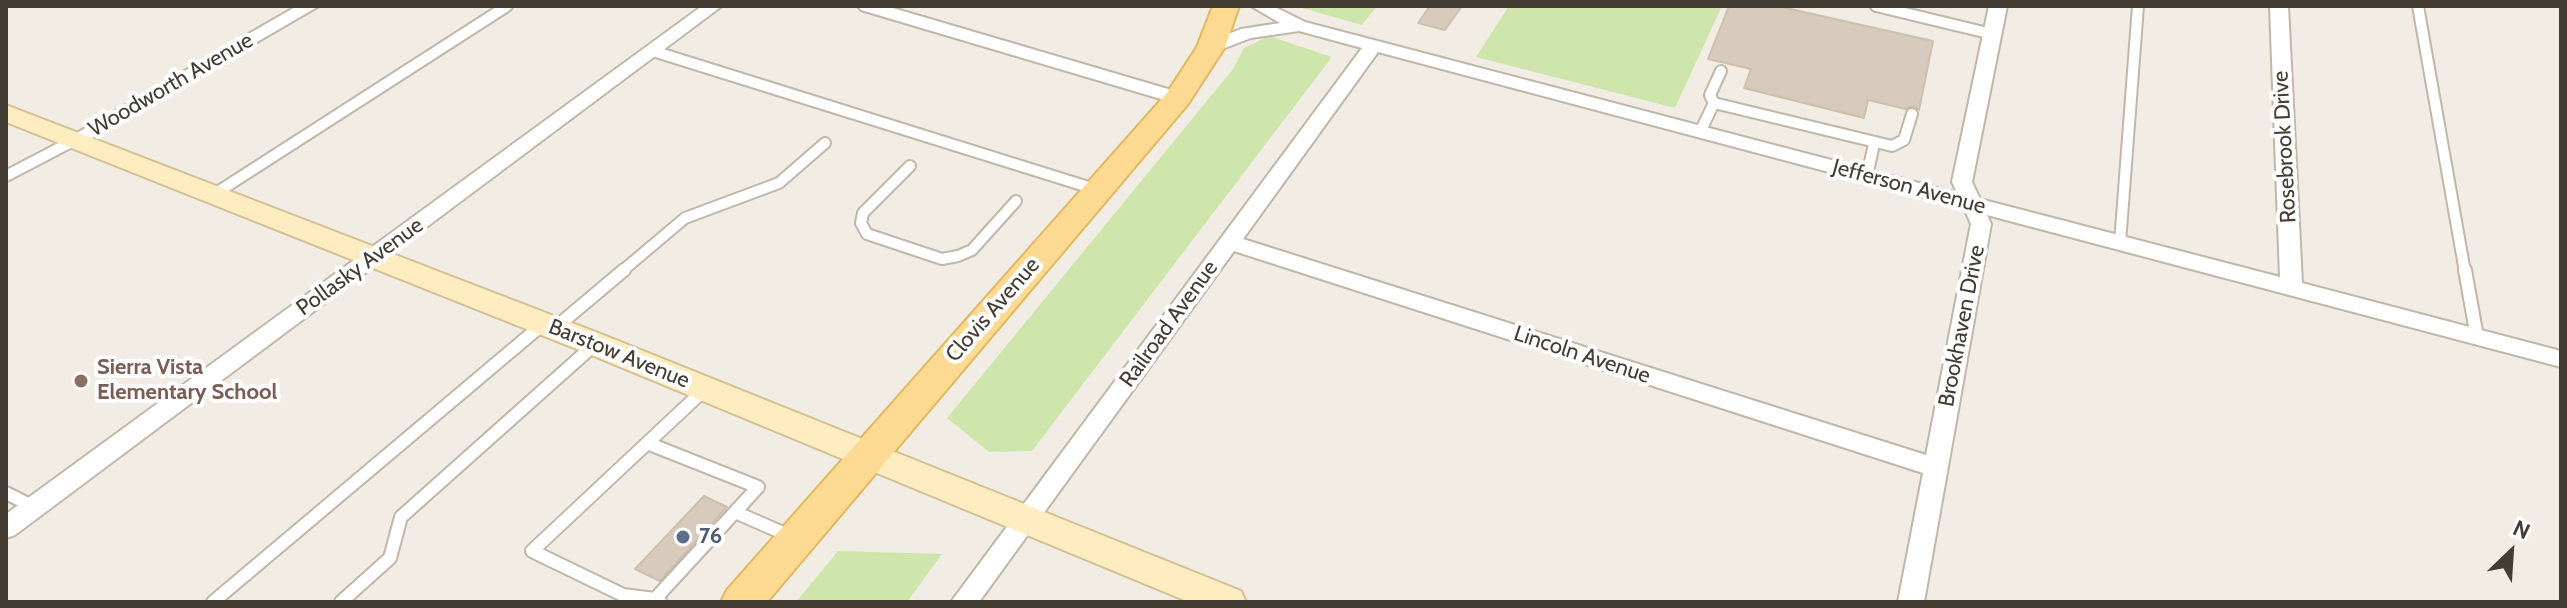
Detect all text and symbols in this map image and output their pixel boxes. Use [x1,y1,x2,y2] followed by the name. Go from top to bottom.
[84,27,258,143] street label: Woodworth Avenue
[2268,70,2302,224] street label: Rosebrook Drive
[1830,154,1988,220] street label: Jefferson Avenue
[292,212,428,322] street label: Pollasky Avenue
[1933,243,1991,409] street label: Brookhaven Drive
[940,252,1046,368] street label: Clovis Avenue
[1114,256,1224,392] street label: Railroad Avenue
[545,314,693,394] street label: Barstow Avenue
[1510,320,1654,390] street label: Lincoln Avenue
[97,355,277,406] place label: Sierra Vista Elementary School
[72,372,90,390] marker: Sierra Vista Elementary School
[2471,512,2551,592] north arrow
[2509,514,2534,545] text: N
[699,524,722,550] place label: 76
[674,528,692,546] marker: 76

